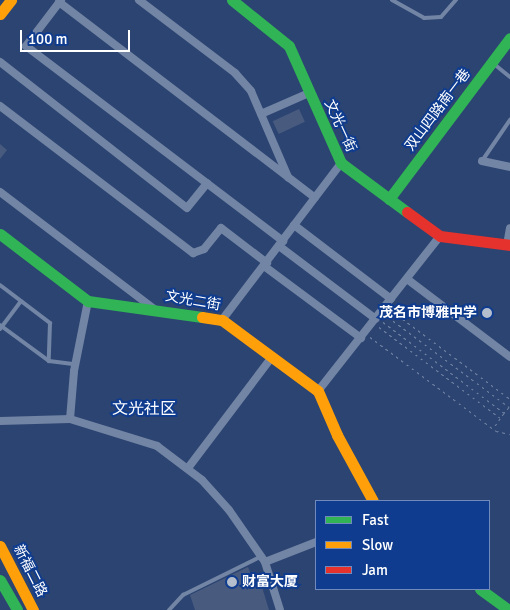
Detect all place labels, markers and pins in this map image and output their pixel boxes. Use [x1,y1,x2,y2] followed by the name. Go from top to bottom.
[379,305,477,321] place label: 茂名市博雅中学
[481,307,493,319] marker: 茂名市博雅中学
[242,574,298,590] place label: 财富大厦
[226,576,238,588] marker: 财富大厦

